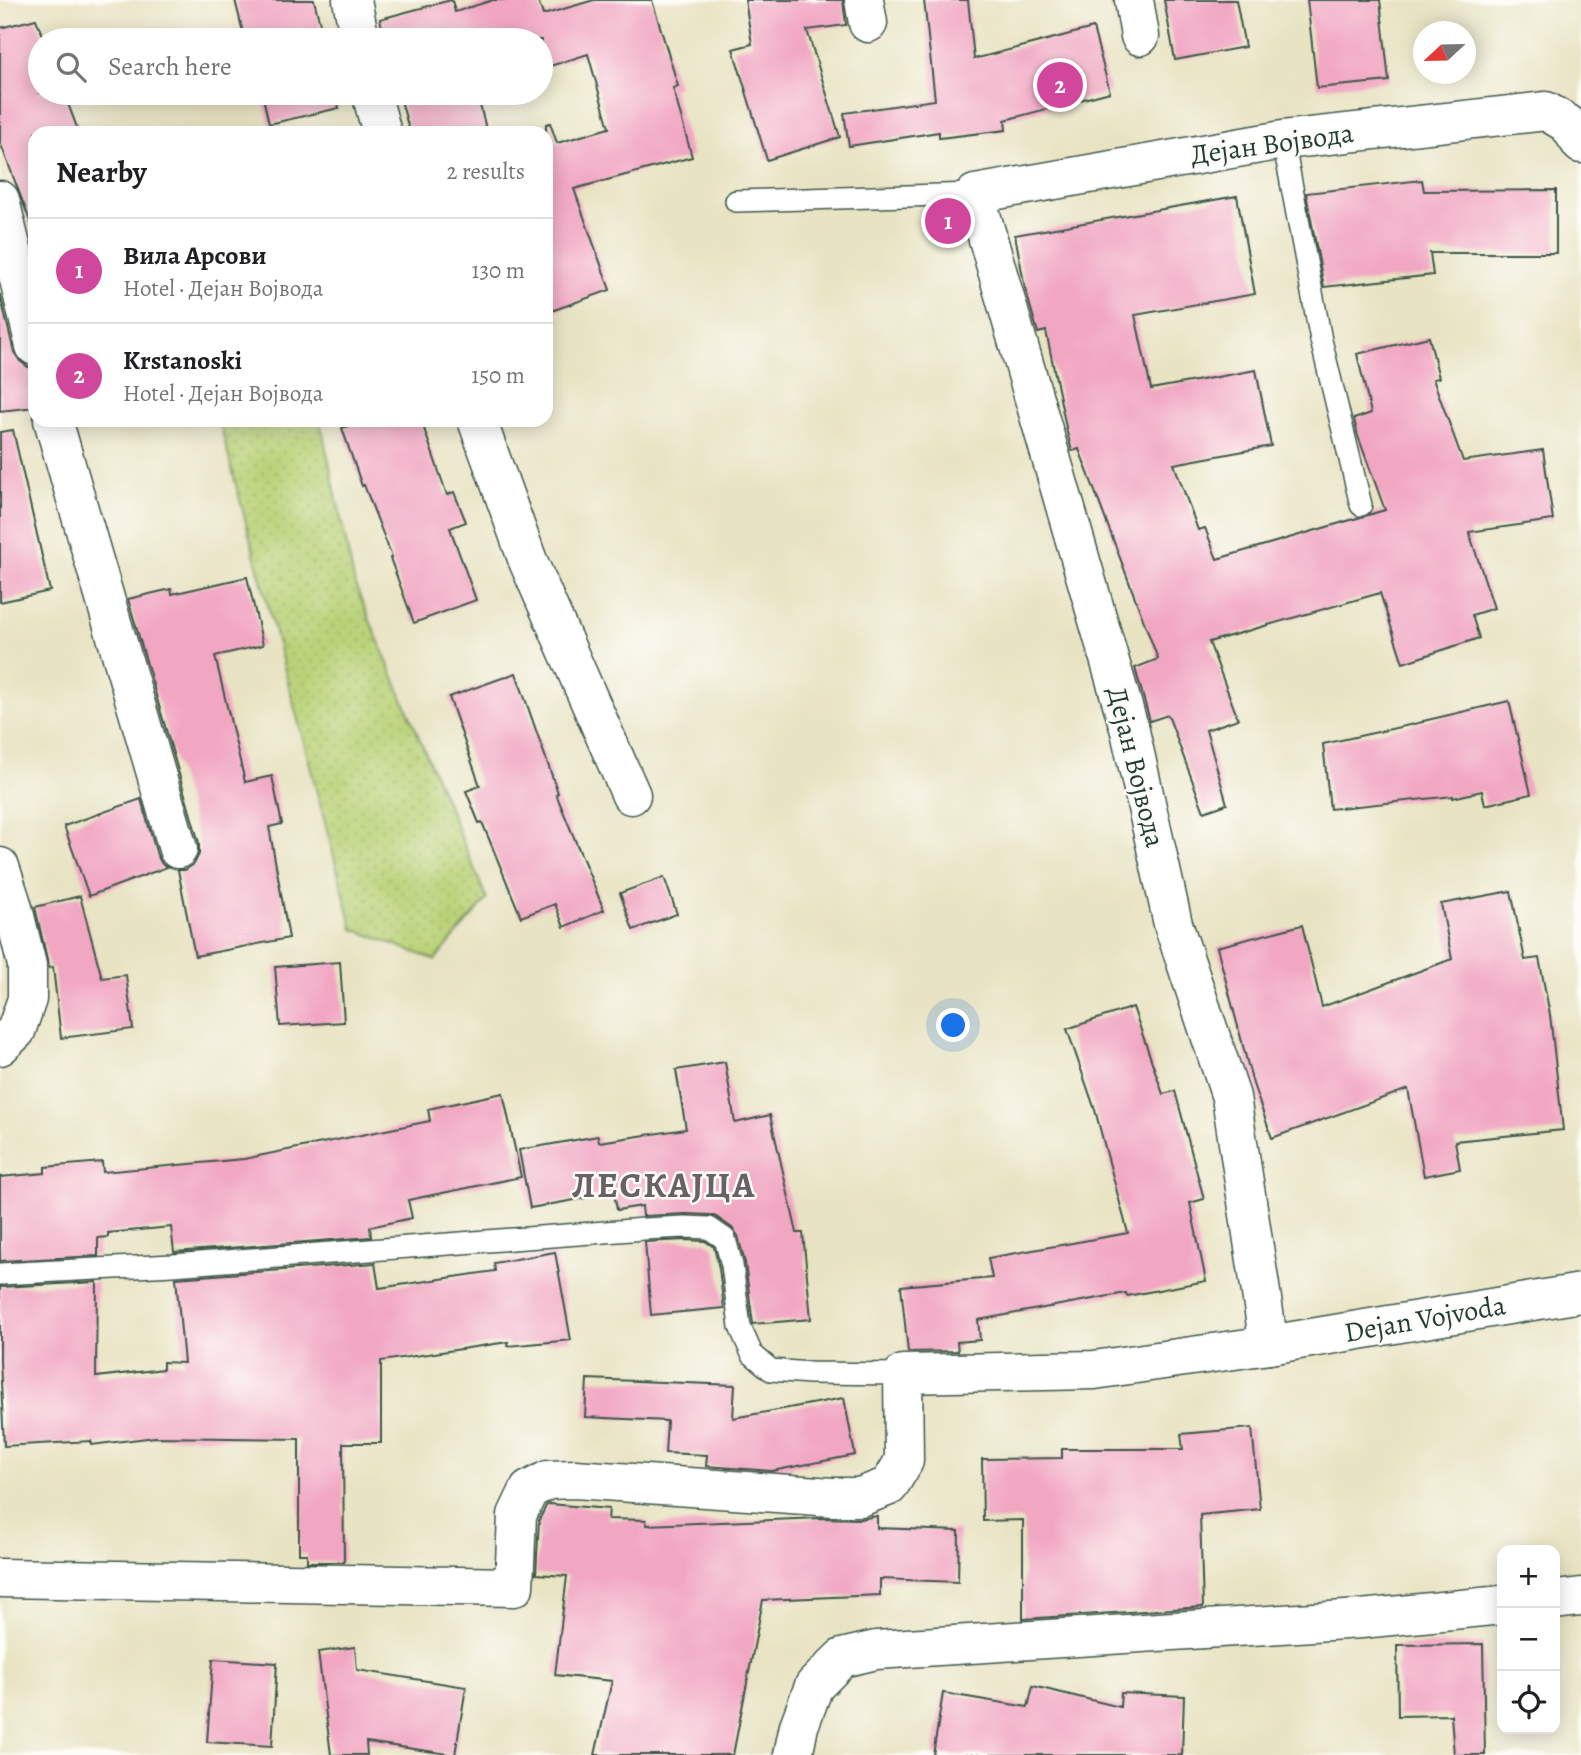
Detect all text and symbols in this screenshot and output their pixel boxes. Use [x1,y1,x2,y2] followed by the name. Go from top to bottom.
[1413,21,1476,84] north arrow
[28,28,553,105] search box
[52,48,90,86] icon: search
[108,49,232,84] text: Search here
[1037,59,1083,111] pin: 2
[1188,114,1356,174] street label: Дејан Војвода
[56,152,147,192] text: Nearby
[447,156,525,187] text: 2 results
[925,195,971,247] pin: 1
[123,238,267,273] text: Вила Арсови
[75,255,83,286] text: 1
[472,255,525,286] text: 130 m
[123,273,323,304] text: Hotel · Дејан Војвода
[123,343,242,378] text: Krstanoski
[73,360,85,391] text: 2
[471,360,525,391] text: 150 m
[123,378,323,409] text: Hotel · Дејан Војвода
[1098,683,1174,851] street label: Дејан Војвода
[936,1008,970,1042] your location
[572,1161,756,1209] district label: ЛЕСКАЈЦА
[1341,1286,1509,1352] street label: Dejan Vojvoda
[1497,1545,1560,1734] map controls
[1497,1545,1560,1608] button: +
[1497,1608,1560,1671] button: −
[1497,1671,1560,1734] button: locate

